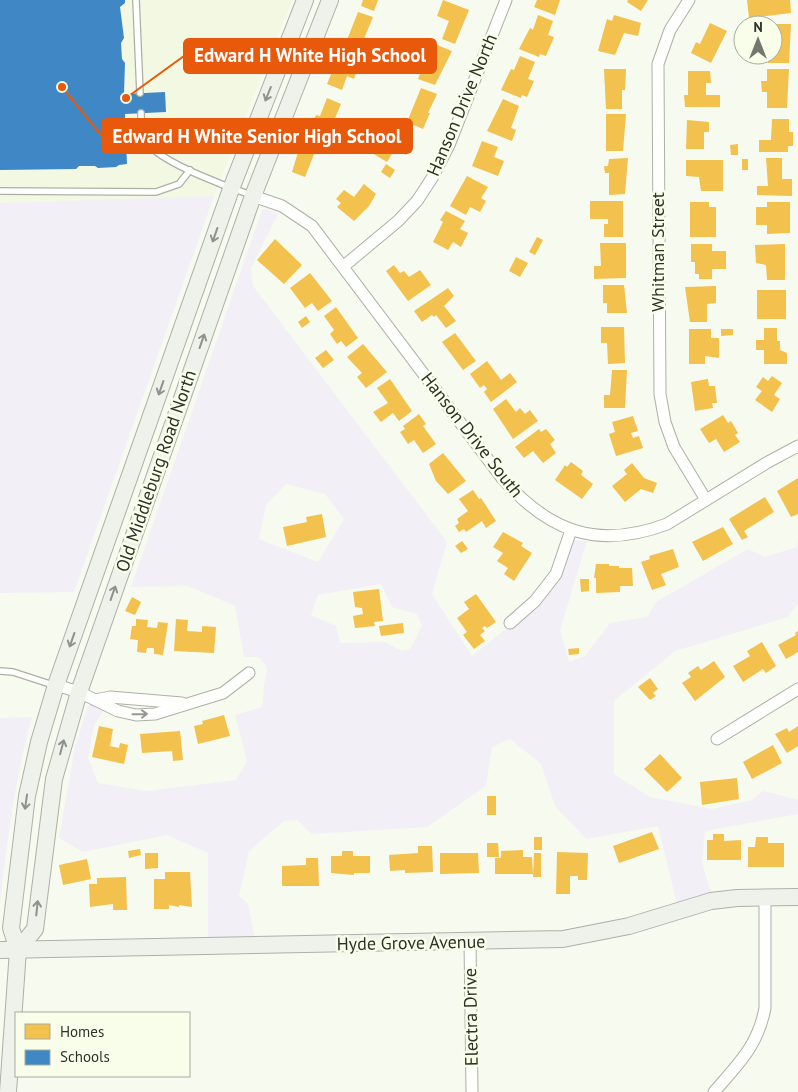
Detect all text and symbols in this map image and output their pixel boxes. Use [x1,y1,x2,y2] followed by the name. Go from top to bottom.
[733,15,783,65] north arrow
[753,18,763,36] text: N
[421,30,502,179] street label: Hanson Drive North
[184,39,436,73] callout: Edward H White High School
[194,43,426,67] text: Edward H White High School
[263,86,272,101] one-way arrow
[102,119,412,153] callout: Edward H White Senior High School
[113,124,402,148] text: Edward H White Senior High School
[646,192,669,312] street label: Whitman Street
[210,226,219,242] one-way arrow
[197,333,207,349] one-way arrow
[110,367,201,575] street label: Old Middleburg Road North
[416,367,528,502] street label: Hanson Drive South
[156,380,165,395] one-way arrow
[109,585,119,601] one-way arrow
[67,632,76,647] one-way arrow
[132,710,148,719] one-way arrow
[58,740,68,756] one-way arrow
[21,794,31,810] one-way arrow
[32,900,42,916] one-way arrow
[336,930,486,955] street label: Hyde Grove Avenue
[458,968,483,1066] street label: Electra Drive
[15,1012,190,1077] legend
[60,1022,104,1041] text: Homes
[60,1047,110,1066] text: Schools

